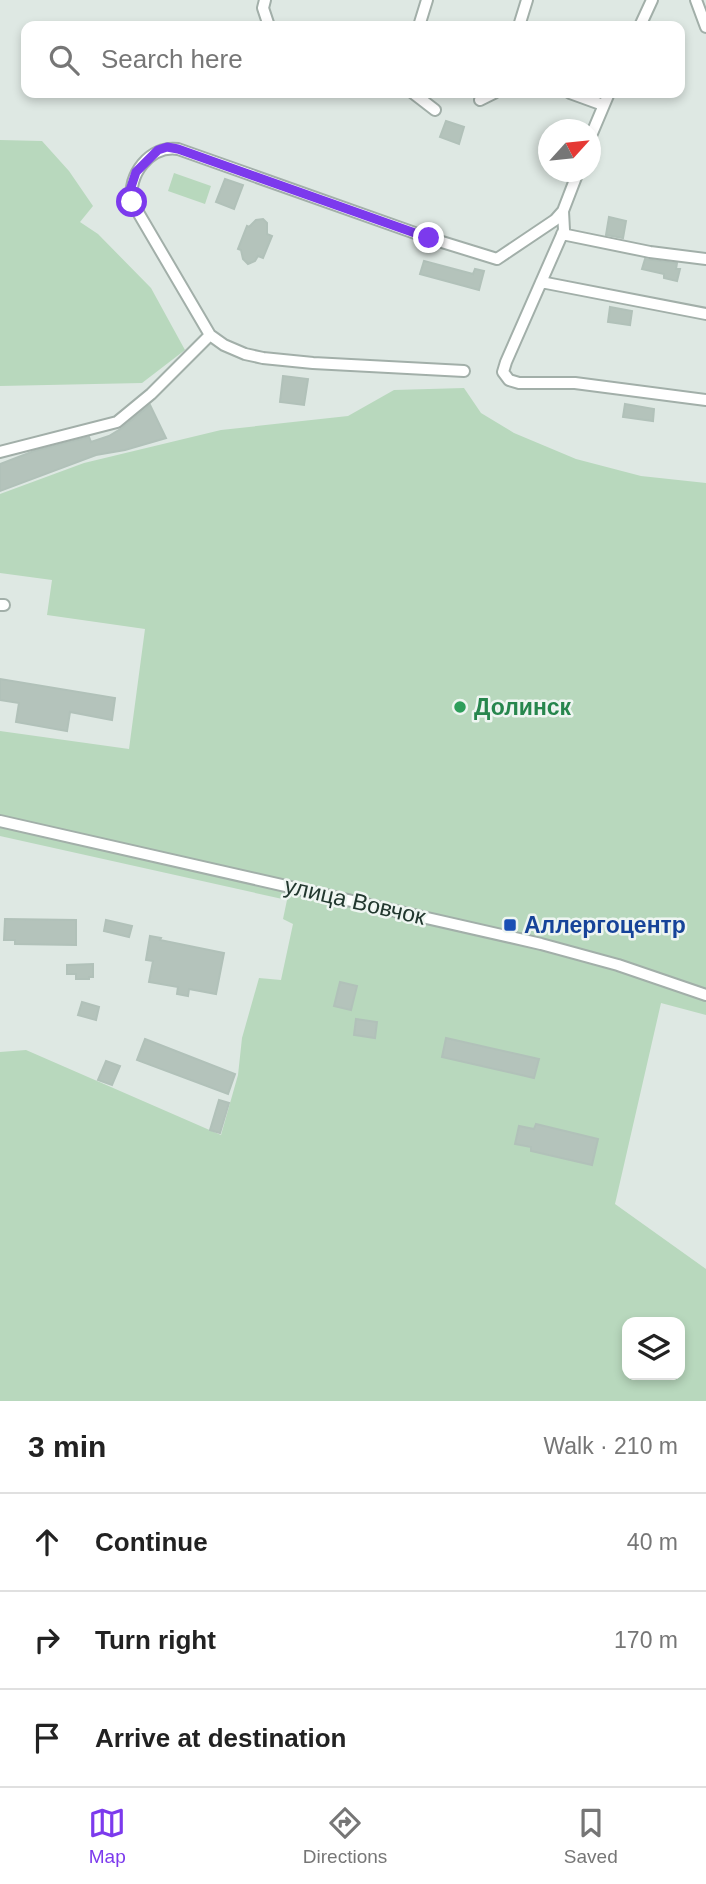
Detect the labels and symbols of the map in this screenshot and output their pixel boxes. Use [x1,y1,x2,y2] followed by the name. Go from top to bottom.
[538,119,601,182] north arrow
[116,186,147,217] route start
[413,222,444,253] route end
[474,694,572,720] place label: Долинск
[452,699,468,715] marker: Долинск
[282,872,429,930] street label: улица Вовчок
[524,912,686,938] place label: Аллергоцентр
[502,917,518,933] marker: Аллергоцентр

